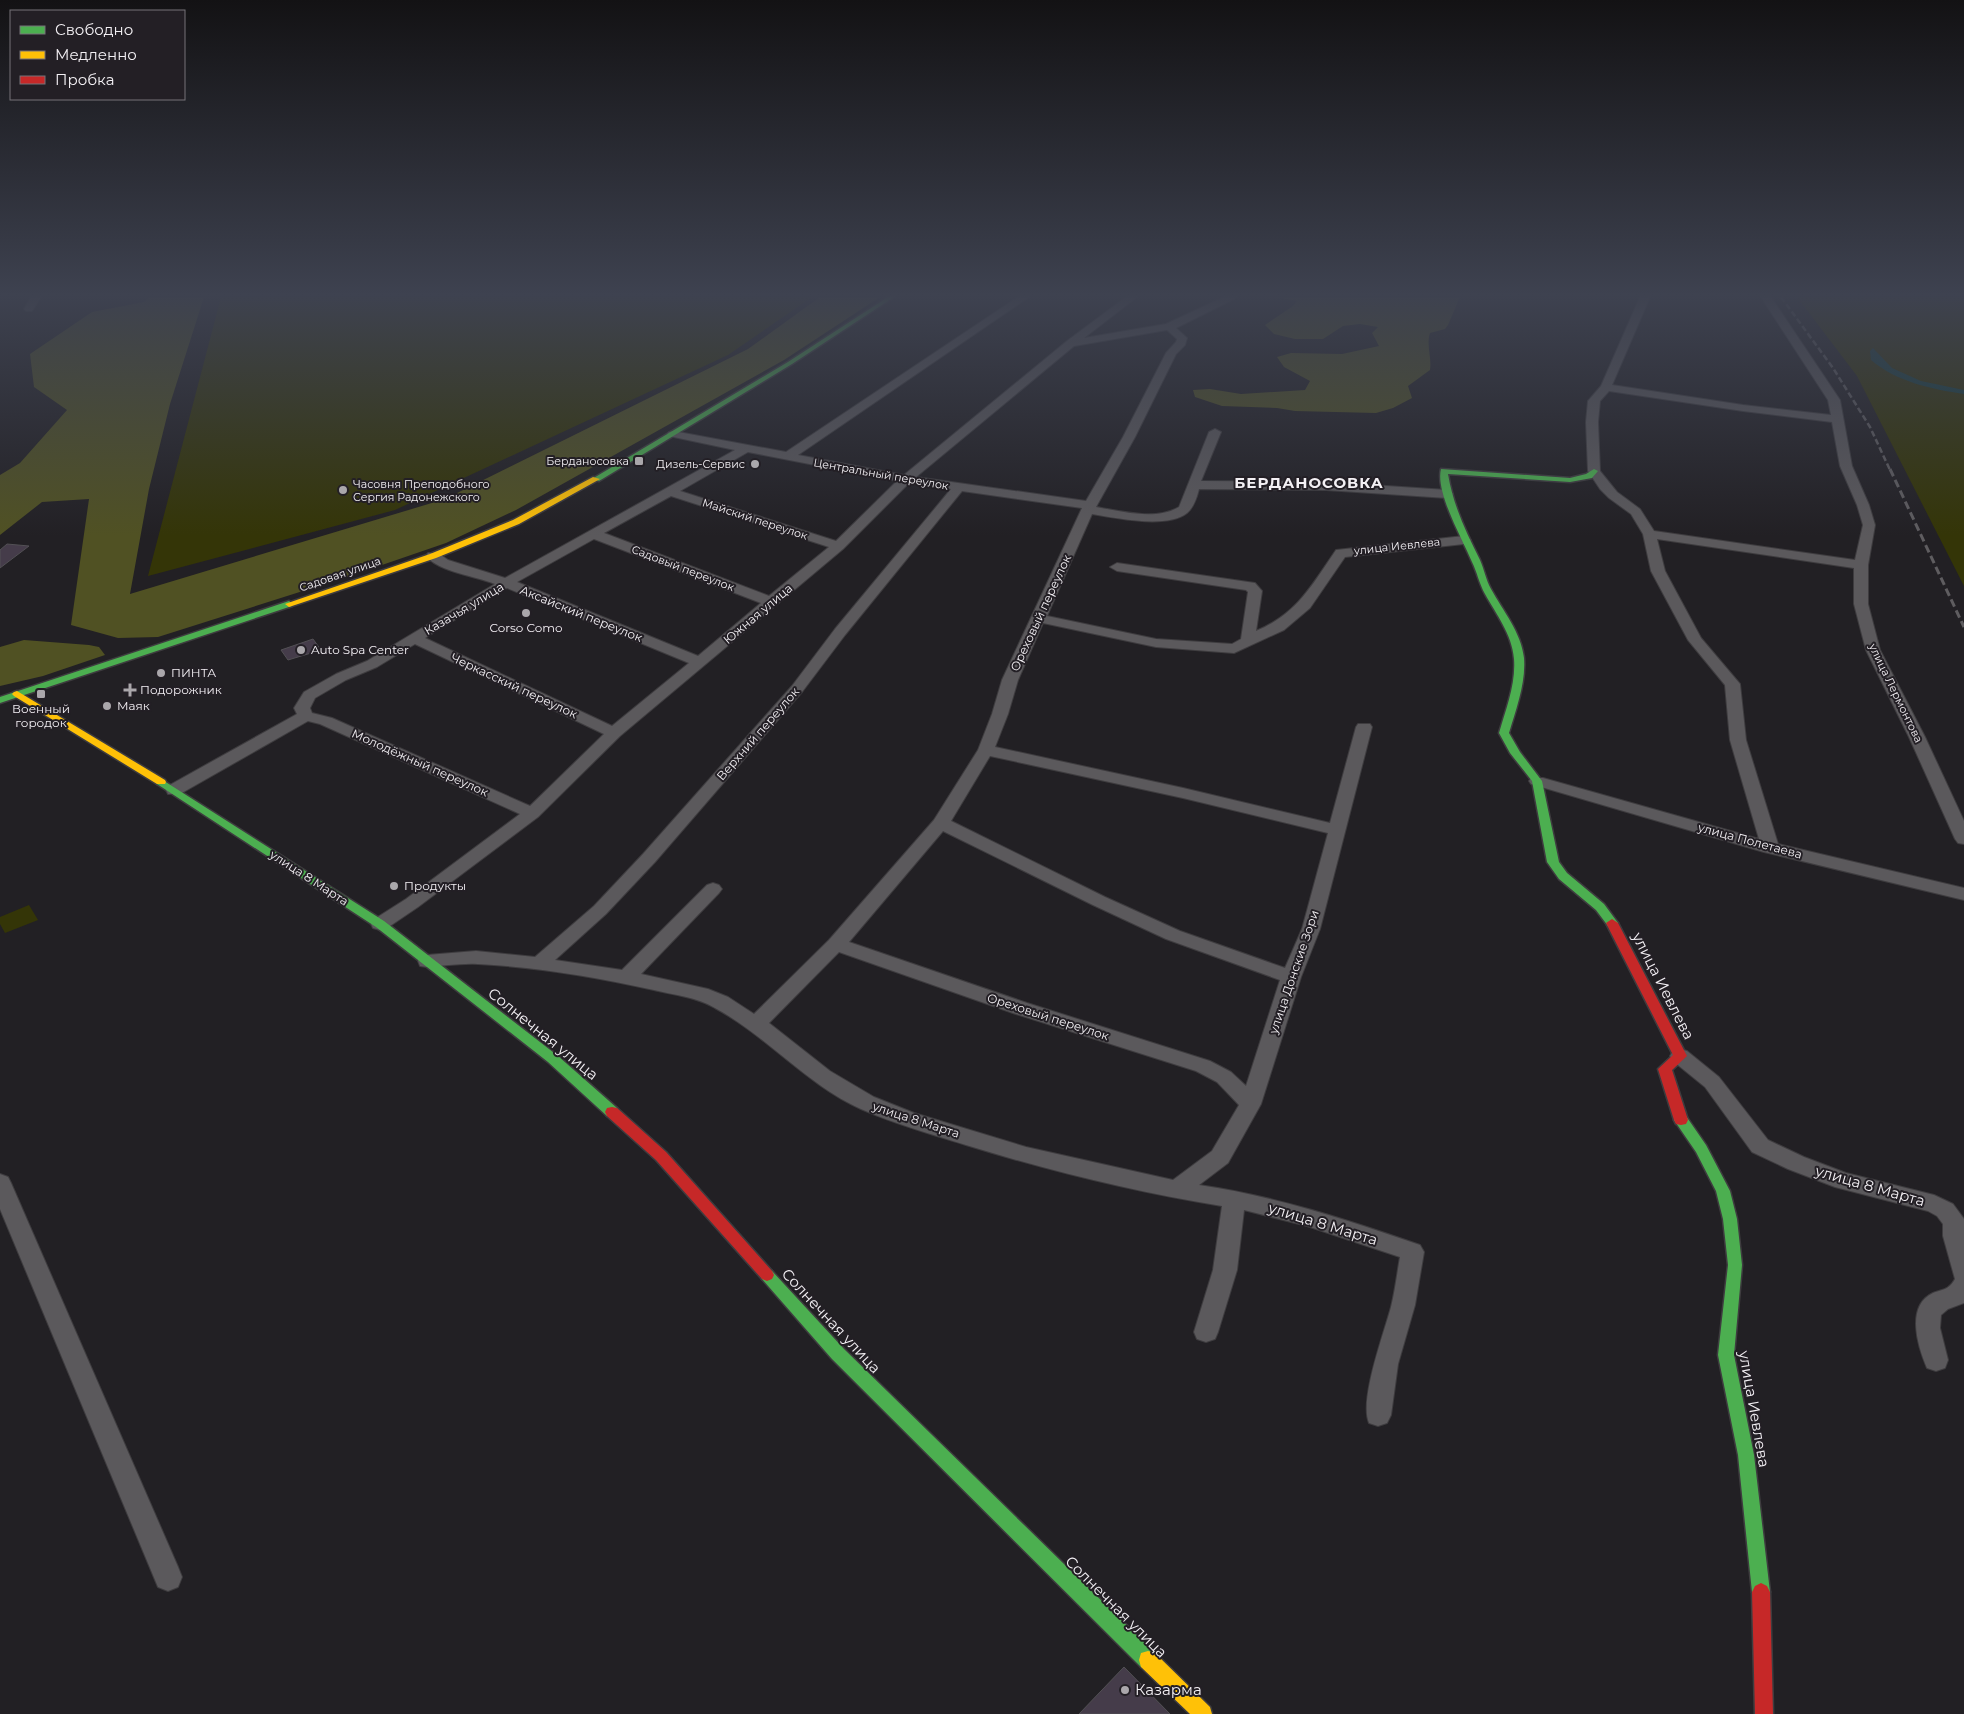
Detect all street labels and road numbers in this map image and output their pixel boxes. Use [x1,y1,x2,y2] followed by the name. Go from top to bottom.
[813,455,950,493] street label: Центральный переулок
[701,495,810,543] street label: Майский переулок
[1352,535,1441,558] street label: улица Иевлева
[630,542,737,594] street label: Садовый переулок
[1007,552,1074,674] street label: Ореховый переулок
[297,553,383,595] street label: Садовая улица
[421,579,506,638] street label: Казачья улица
[720,580,795,647] street label: Южная улица
[518,582,645,645] street label: Аксайский переулок
[1866,640,1926,745] street label: улица Лермонтова
[449,650,580,721] street label: Черкасский переулок
[713,684,802,783] street label: Верхний переулок
[350,726,491,799] street label: Молодёжный переулок
[1695,819,1804,862] street label: улица Полетаева
[266,846,351,909] street label: улица 8 Марта
[1265,908,1322,1037] street label: улица Донские Зори
[1628,928,1699,1043] street label: улица Иевлева
[484,983,602,1084] street label: Солнечная улица
[985,990,1111,1043] street label: Ореховый переулок
[870,1098,962,1141] street label: улица 8 Марта
[1812,1160,1927,1210] street label: улица 8 Марта
[1265,1198,1380,1249] street label: улица 8 Марта
[778,1264,885,1377] street label: Солнечная улица
[1735,1348,1774,1469] street label: улица Иевлева
[1061,1552,1171,1662] street label: Солнечная улица

